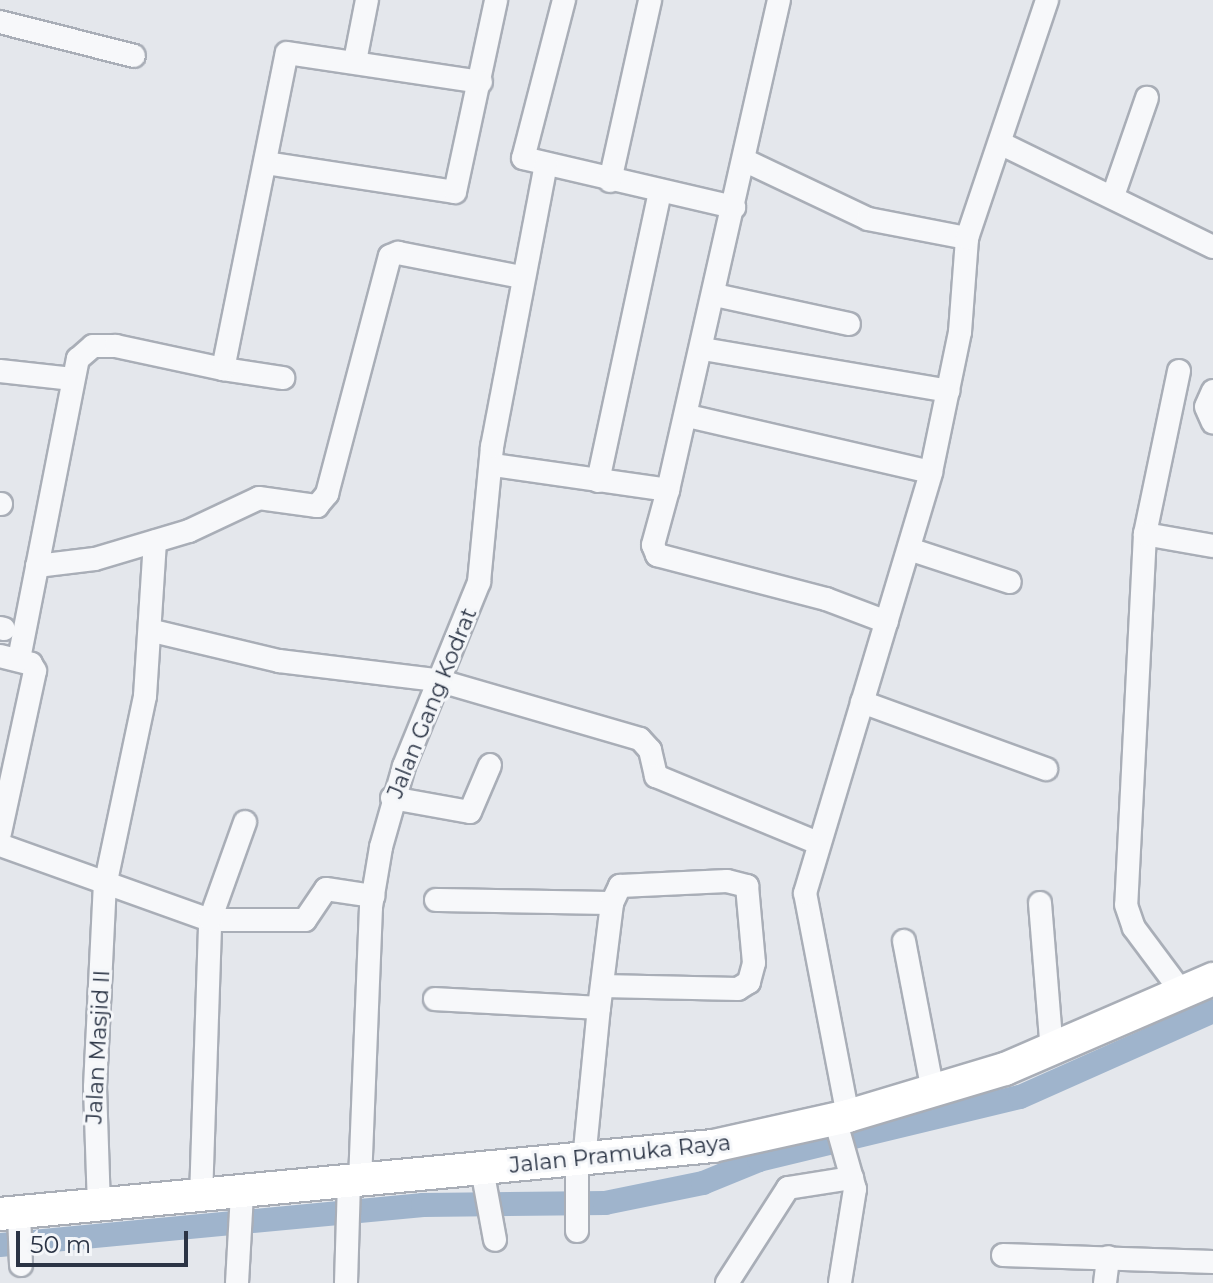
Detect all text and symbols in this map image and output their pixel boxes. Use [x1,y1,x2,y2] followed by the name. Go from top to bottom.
[382,604,482,802] street label: Jalan Gang Kodrat
[81,969,115,1125] street label: Jalan Masjid II
[508,1129,732,1179] street label: Jalan Pramuka Raya
[20,1215,192,1265] scale bar
[30,1230,91,1259] text: 50 m

